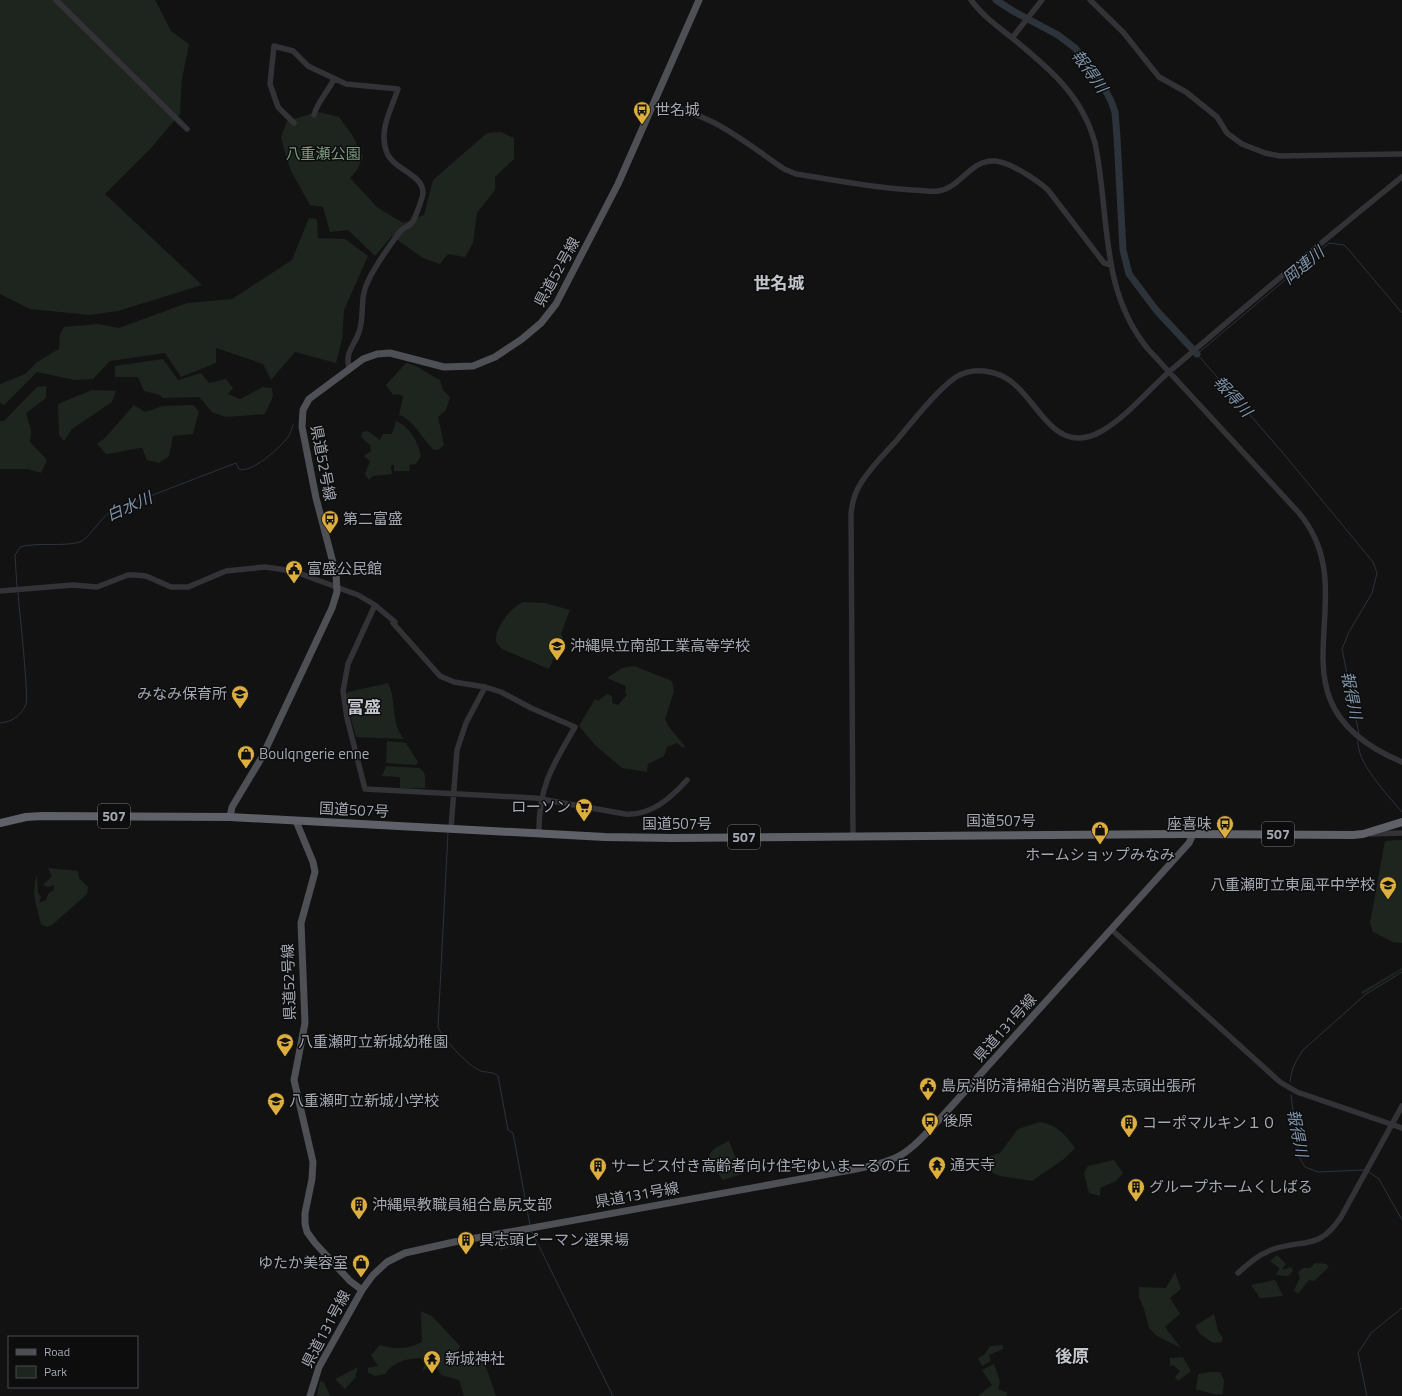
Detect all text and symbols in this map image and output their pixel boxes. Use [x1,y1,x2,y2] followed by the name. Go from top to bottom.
[1066,45,1115,99] water label: 報得川
[655,98,700,121] place label: 世名城
[632,100,652,125] bus stop icon: 世名城
[285,142,361,165] park label: 八重瀬公園
[528,233,585,311] street label: 県道52号線
[1277,239,1331,290] water label: 岡連川
[754,270,805,296] district label: 世名城
[1208,370,1259,423] water label: 報得川
[305,423,342,503] street label: 県道52号線
[102,484,158,527] water label: 白水川
[343,507,403,530] place label: 第二富盛
[320,509,340,534] bus stop icon: 第二富盛
[307,557,382,580] place label: 富盛公民館
[284,559,304,584] public building icon: 富盛公民館
[570,634,750,657] place label: 沖縄県立南部工業高等学校
[547,636,567,661] school or university icon: 沖縄県立南部工業高等学校
[1336,669,1369,723] water label: 報得川
[137,682,227,705] place label: みなみ保育所
[230,684,250,709] school or university icon: みなみ保育所
[347,694,381,720] district label: 富盛
[259,742,369,765] place label: Boulqngerie enne
[236,744,256,769] shop icon: Boulqngerie enne
[511,795,571,818] place label: ローソン
[318,796,390,823] street label: 国道507号
[574,797,594,822] supermarket icon: ローソン
[98,804,130,828] road number: 507
[966,809,1036,832] street label: 国道507号
[642,812,712,835] street label: 国道507号
[1167,812,1212,835] place label: 座喜味
[1215,814,1235,839] bus stop icon: 座喜味
[1090,820,1110,845] shop icon: ホームショップみなみ
[1262,822,1294,846] road number: 507
[728,825,760,849] road number: 507
[1025,843,1175,866] place label: ホームショップみなみ
[1210,873,1375,896] place label: 八重瀬町立東風平中学校
[1378,875,1398,900] school or university icon: 八重瀬町立東風平中学校
[276,943,301,1021] street label: 県道52号線
[968,988,1042,1067] street label: 県道131号線
[298,1030,448,1053] place label: 八重瀬町立新城幼稚園
[275,1032,295,1057] school or university icon: 八重瀬町立新城幼稚園
[941,1074,1196,1097] place label: 島尻消防清掃組合消防署具志頭出張所
[918,1076,938,1101] public building icon: 島尻消防清掃組合消防署具志頭出張所
[289,1089,439,1112] place label: 八重瀬町立新城小学校
[266,1091,286,1116] school or university icon: 八重瀬町立新城小学校
[1282,1107,1315,1161] water label: 報得川
[943,1109,973,1132] place label: 後原
[920,1111,940,1136] bus stop icon: 後原
[1142,1111,1277,1134] place label: コーポマルキン１０
[1119,1113,1139,1138] building icon: コーポマルキン１０
[950,1153,995,1176] place label: 通天寺
[611,1154,911,1177] place label: サービス付き高齢者向け住宅ゆいまーるの丘
[927,1155,947,1180] temple icon: 通天寺
[588,1156,608,1181] building icon: サービス付き高齢者向け住宅ゆいまーるの丘
[1149,1175,1313,1198] place label: グループホームくしばる
[593,1176,681,1213] street label: 県道131号線
[1126,1177,1146,1202] building icon: グループホームくしばる
[372,1193,552,1216] place label: 沖縄県教職員組合島尻支部
[349,1195,369,1220] building icon: 沖縄県教職員組合島尻支部
[479,1228,629,1251] place label: 具志頭ピーマン選果場
[456,1230,476,1255] building icon: 具志頭ピーマン選果場
[258,1251,348,1274] place label: ゆたか美容室
[351,1253,371,1278] shop icon: ゆたか美容室
[295,1286,356,1372] street label: 県道131号線
[8,1336,138,1388] legend
[44,1342,70,1361] text: Road
[1055,1343,1089,1369] district label: 後原
[445,1347,505,1370] place label: 新城神社
[422,1349,442,1374] temple icon: 新城神社
[44,1362,67,1381] text: Park

